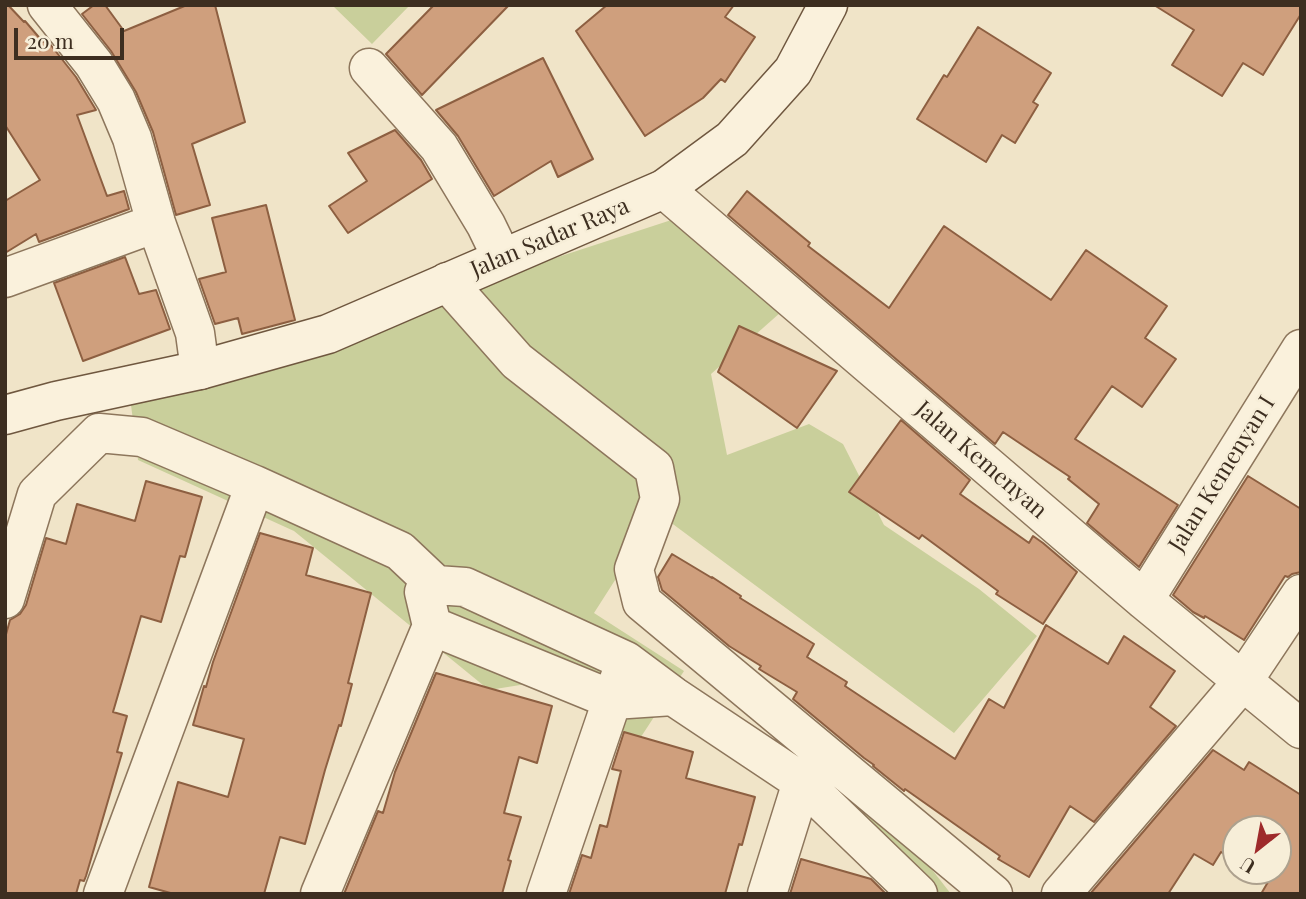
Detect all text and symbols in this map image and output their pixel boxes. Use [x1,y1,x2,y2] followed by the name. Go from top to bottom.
[18,14,128,58] scale bar
[27,26,74,54] text: 20 m
[466,192,634,284] street label: Jalan Sadar Raya
[1163,391,1281,557] street label: Jalan Kemenyan I
[910,396,1052,524] street label: Jalan Kemenyan
[1222,815,1292,885] north arrow
[1235,852,1260,881] text: U

